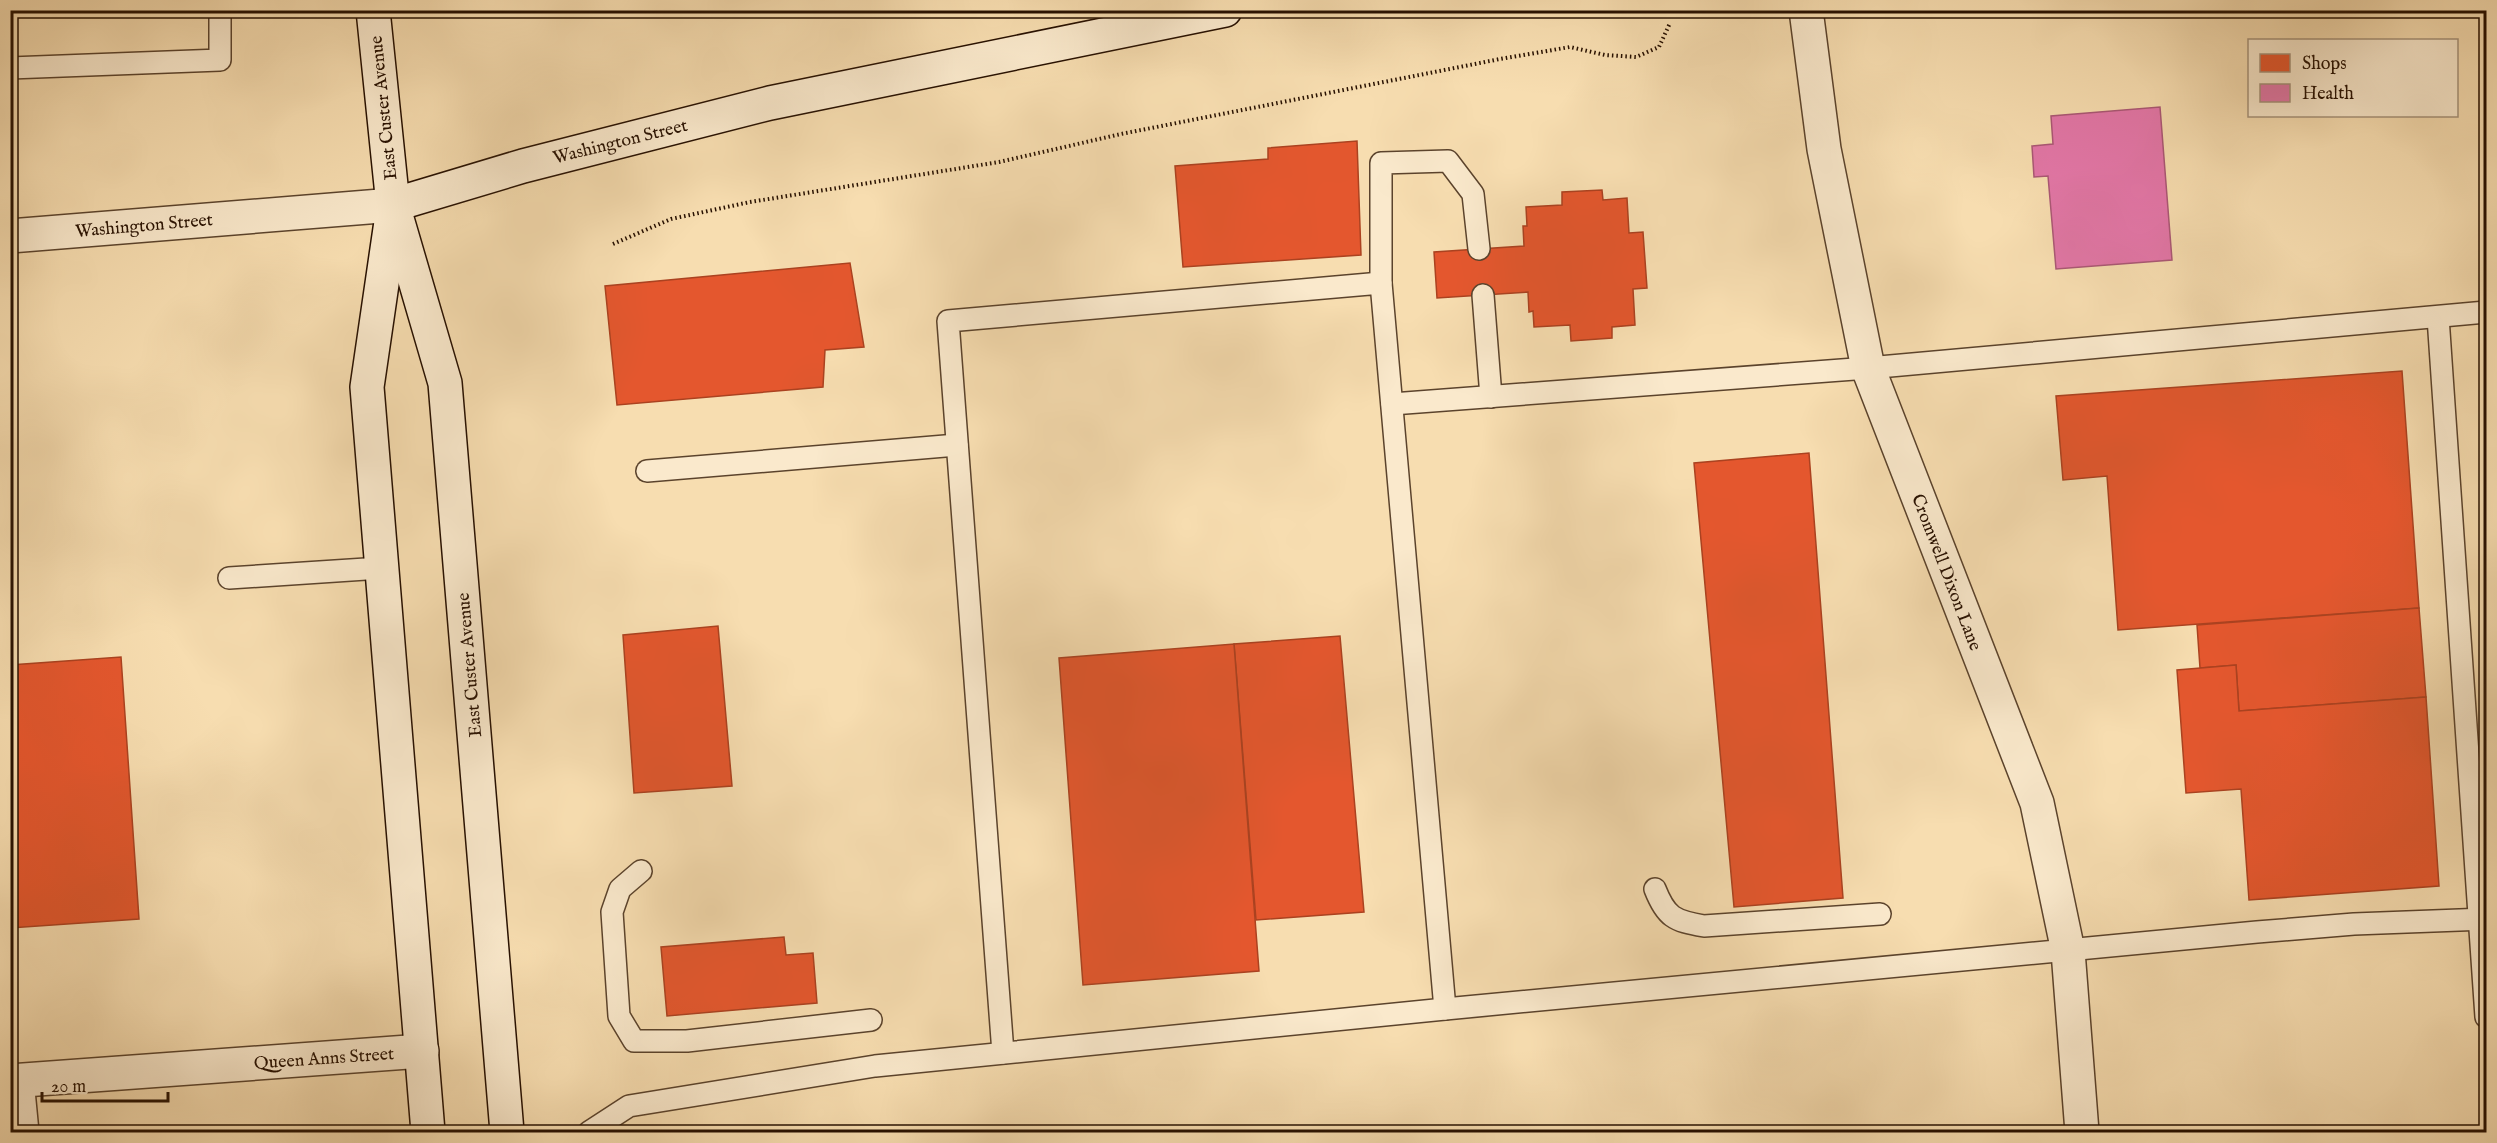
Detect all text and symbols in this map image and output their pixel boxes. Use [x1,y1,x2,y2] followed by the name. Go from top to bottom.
[365,34,404,181] street label: East Custer Avenue
[2248,39,2458,117] legend
[2302,53,2347,76] text: Shops
[2302,83,2354,106] text: Health
[551,115,690,170] street label: Washington Street
[74,209,214,244] street label: Washington Street
[1905,491,1986,654] street label: Cromwell Dixon Lane
[453,592,488,738] street label: East Custer Avenue
[253,1043,395,1076] street label: Queen Anns Street
[42,1065,168,1103] scale bar
[51,1076,86,1099] text: 20 m

